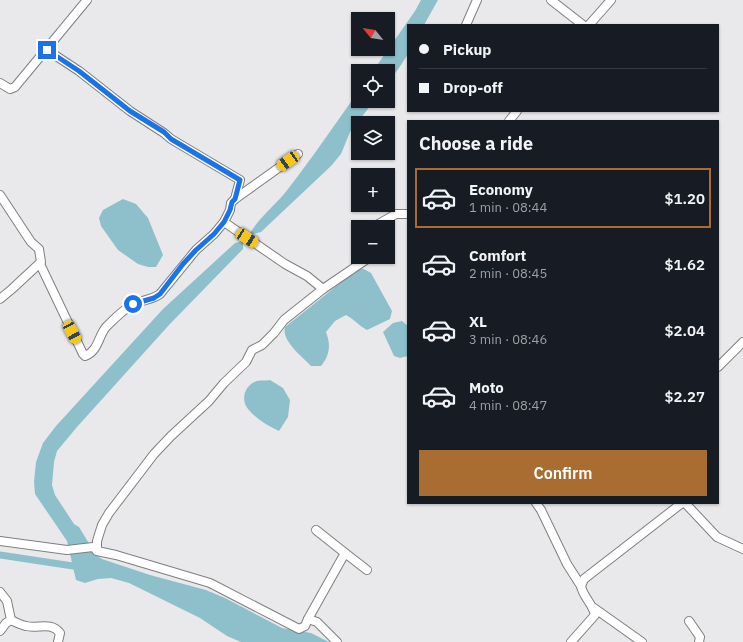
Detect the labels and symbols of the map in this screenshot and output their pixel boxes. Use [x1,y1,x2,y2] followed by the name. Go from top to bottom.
[351,12,395,56] north arrow
[38,41,56,59] route end
[275,149,301,173] car
[234,226,260,250] car
[124,295,142,313] route start
[61,319,83,345] car

